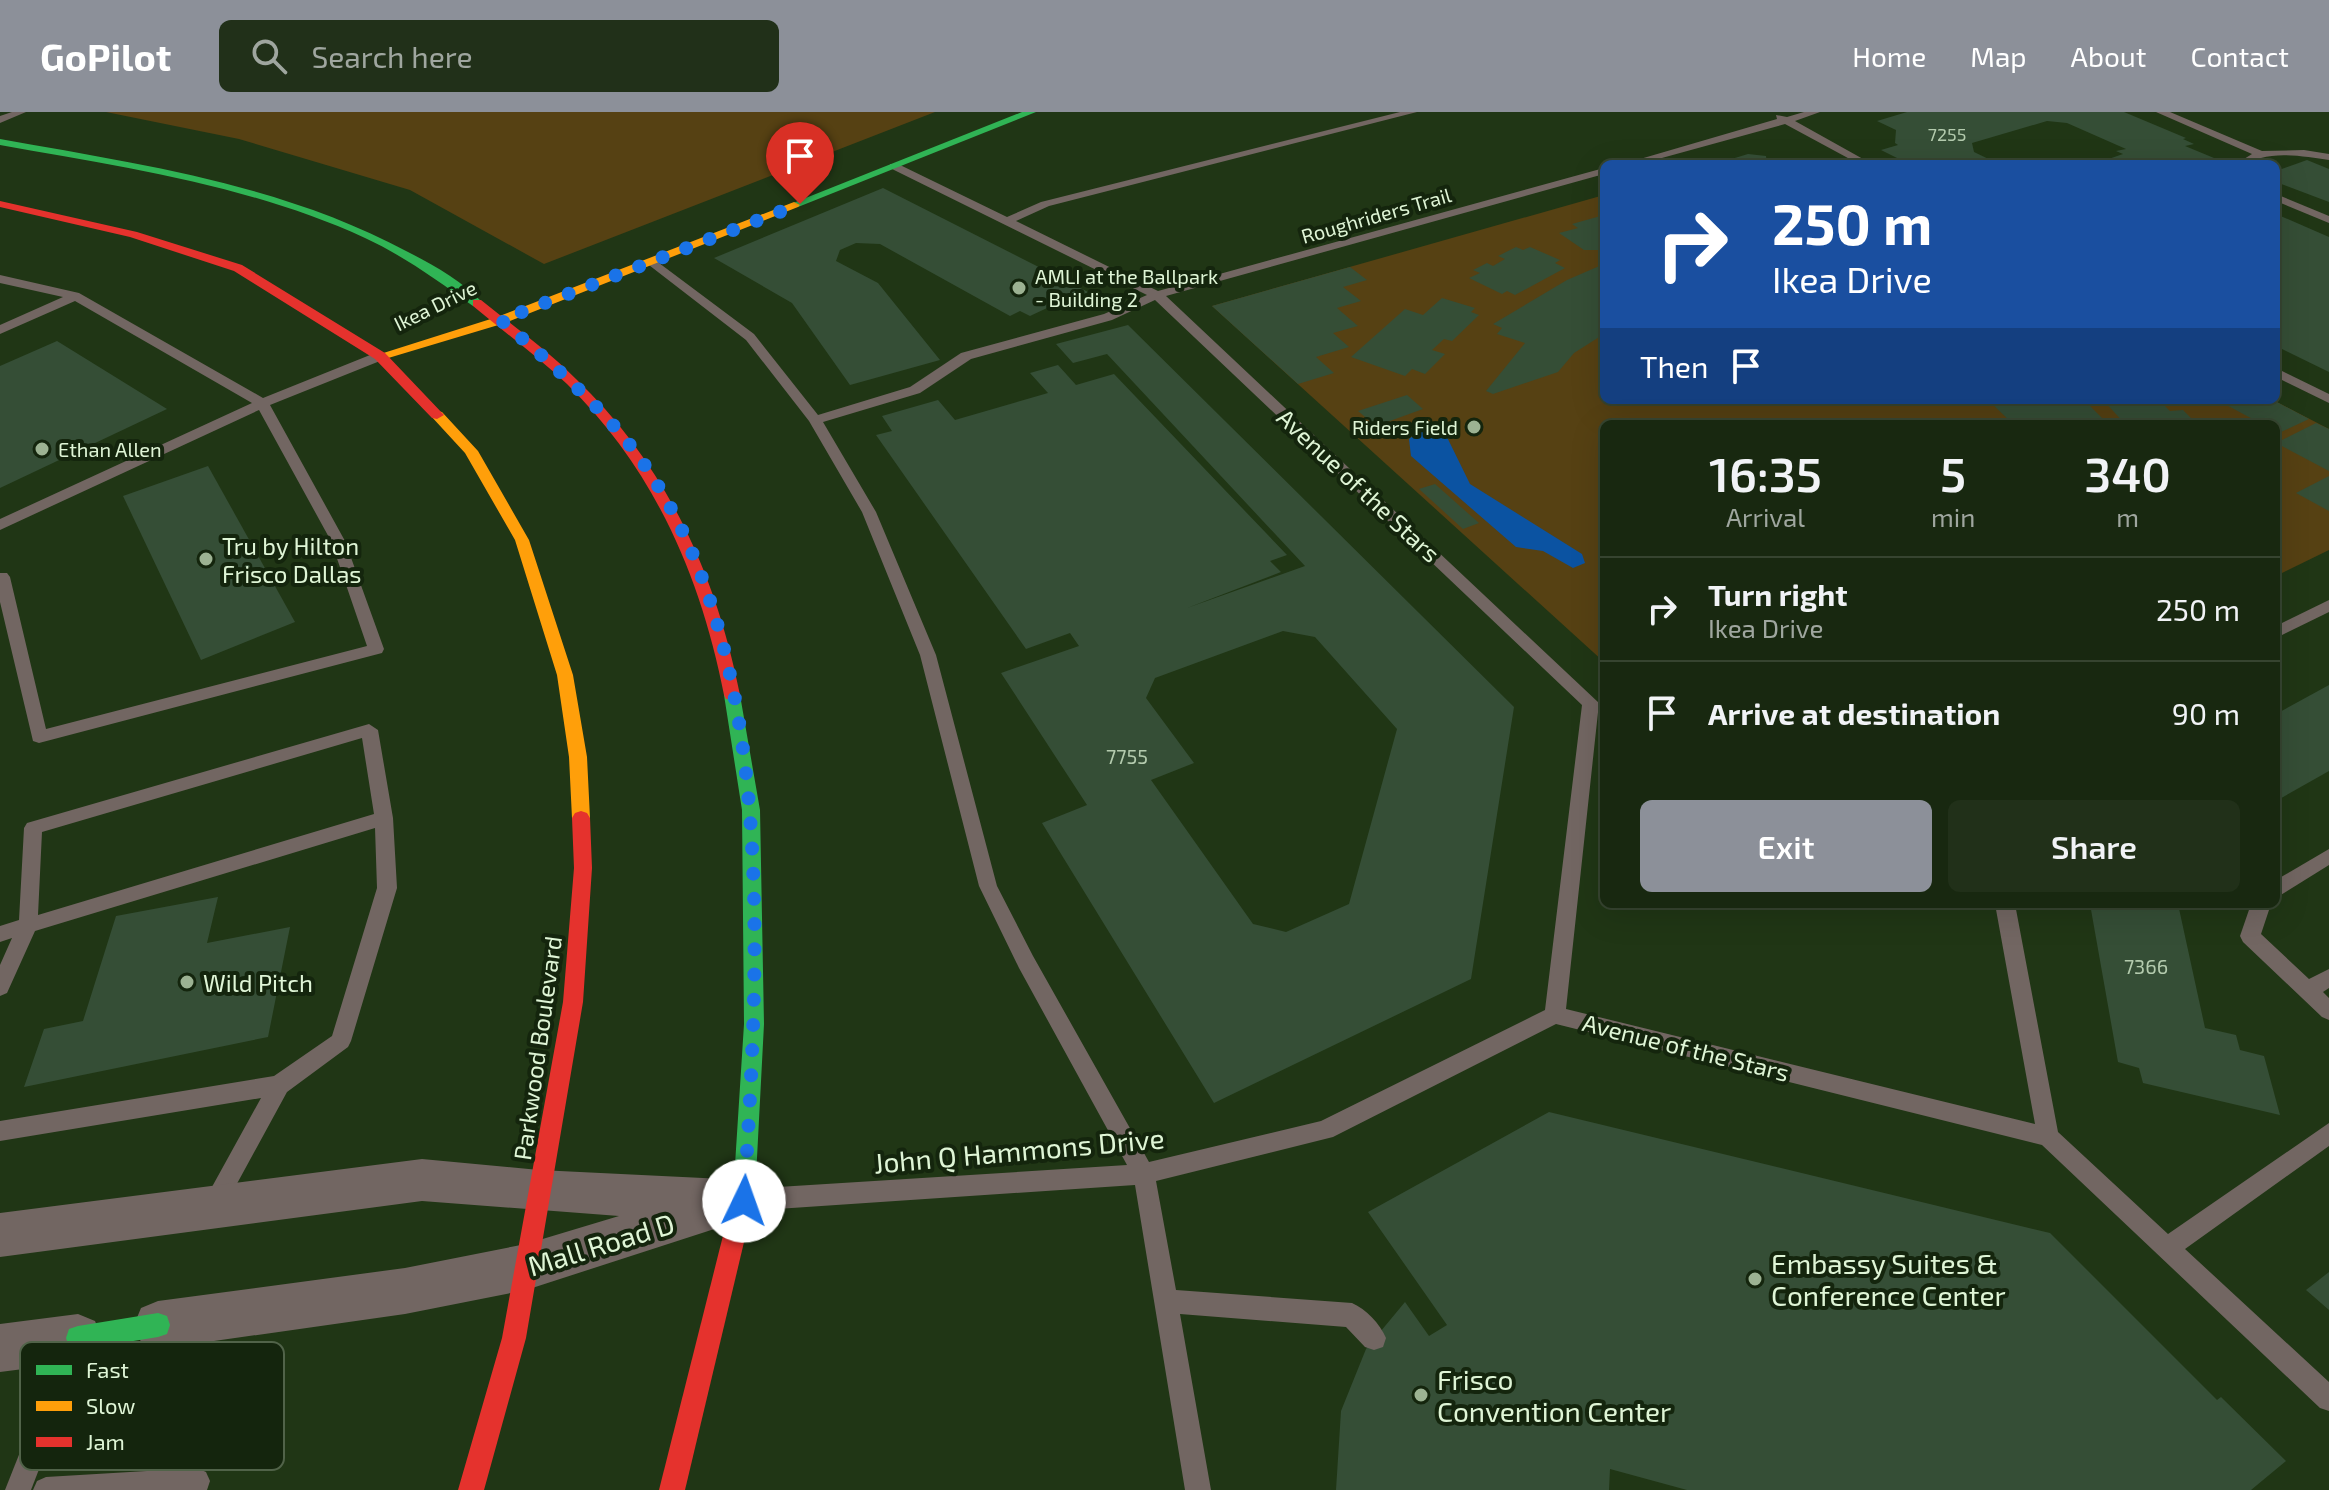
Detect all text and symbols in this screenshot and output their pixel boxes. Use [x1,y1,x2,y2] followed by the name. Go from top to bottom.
[219,20,779,92] search box
[40,33,171,79] text: GoPilot
[247,34,291,78] icon: search
[311,38,473,74] text: Search here
[1852,39,1926,73] text: Home
[1970,39,2027,73] text: Map
[2071,39,2146,73] text: About
[2190,39,2289,73] text: Contact
[766,122,834,204] pin
[1928,123,1966,145] house number: 7255
[778,134,822,178] icon: arrive
[1298,182,1454,248] street label: Roughriders Trail
[1772,189,1932,256] text: 250 m
[1640,192,1744,296] icon: right
[1772,257,1932,300] text: Ikea Drive
[1035,264,1218,311] place label: AMLI at the Ballpark - Building 2
[390,275,480,335] street label: Ikea Drive
[1010,279,1028,297] marker: AMLI at the Ballpark - Building 2
[1724,344,1768,388] icon: arrive
[1640,348,1708,384] text: Then
[1272,402,1446,568] street label: Avenue of the Stars
[1352,415,1458,439] place label: Riders Field
[1465,418,1483,436] marker: Riders Field
[58,437,162,461] place label: Ethan Allen
[33,440,51,458] marker: Ethan Allen
[1709,444,1822,502] text: 16:35
[1940,444,1966,502] text: 5
[2084,444,2171,502] text: 340
[1726,501,1805,532] text: Arrival
[1931,501,1975,532] text: min
[2116,501,2139,532] text: m
[222,531,362,588] place label: Tru by Hilton Frisco Dallas
[197,550,215,568] marker: Tru by Hilton Frisco Dallas
[1708,576,1848,612] text: Turn right
[1640,587,1684,631] icon: right
[2156,591,2240,627] text: 250 m
[1708,612,1823,643] text: Ikea Drive
[1640,691,1684,735] icon: arrive
[1708,695,2000,731] text: Arrive at destination
[2172,695,2240,731] text: 90 m
[1106,744,1148,768] house number: 7755
[1640,800,1932,892] button: Exit
[1948,800,2240,892] button: Share
[507,934,567,1162] street label: Parkwood Boulevard
[2124,954,2168,978] house number: 7366
[203,968,313,997] place label: Wild Pitch
[178,973,196,991] marker: Wild Pitch
[1580,1007,1792,1087] street label: Avenue of the Stars
[872,1120,1166,1180] street label: John Q Hammons Drive
[702,1159,786,1243] position arrow
[524,1206,678,1282] street label: Mall Road D
[1771,1246,2006,1312] place label: Embassy Suites & Conference Center
[1746,1270,1764,1288] marker: Embassy Suites & Conference Center
[20,1342,284,1470] legend
[86,1356,129,1382] text: Fast
[1437,1362,1671,1428] place label: Frisco Convention Center
[1412,1386,1430,1404] marker: Frisco Convention Center
[86,1392,135,1418] text: Slow
[86,1428,125,1454] text: Jam

